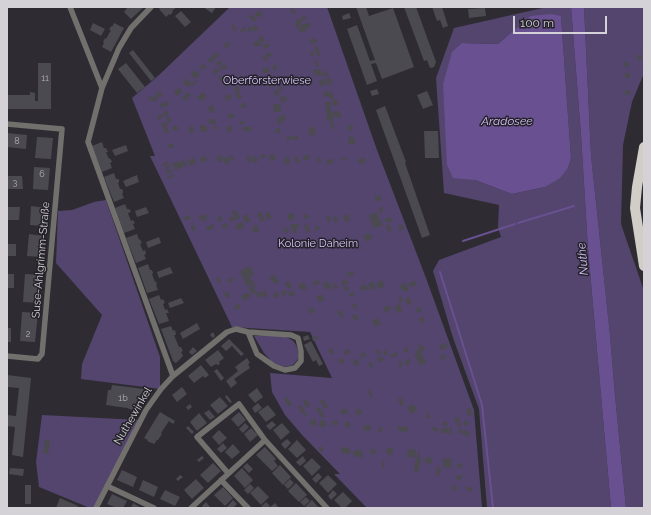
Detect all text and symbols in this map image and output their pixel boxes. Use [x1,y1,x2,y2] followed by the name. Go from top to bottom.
[515,8,609,34] scale bar
[520,16,554,30] text: 100 m
[41,73,49,83] house number: 11
[223,74,311,88] park label: Oberförsterwiese
[481,114,533,128] water label: Aradosee
[14,136,20,146] house number: 8
[39,169,45,179] house number: 6
[13,177,17,187] house number: 3
[29,201,53,319] street label: Suse-Ahlgrimm-Straße
[278,237,358,251] park label: Kolonie Daheim
[574,242,592,276] water label: Nuthe
[26,329,30,339] house number: 2
[111,385,155,447] street label: Nuthewinkel
[118,393,128,403] house number: 1b

